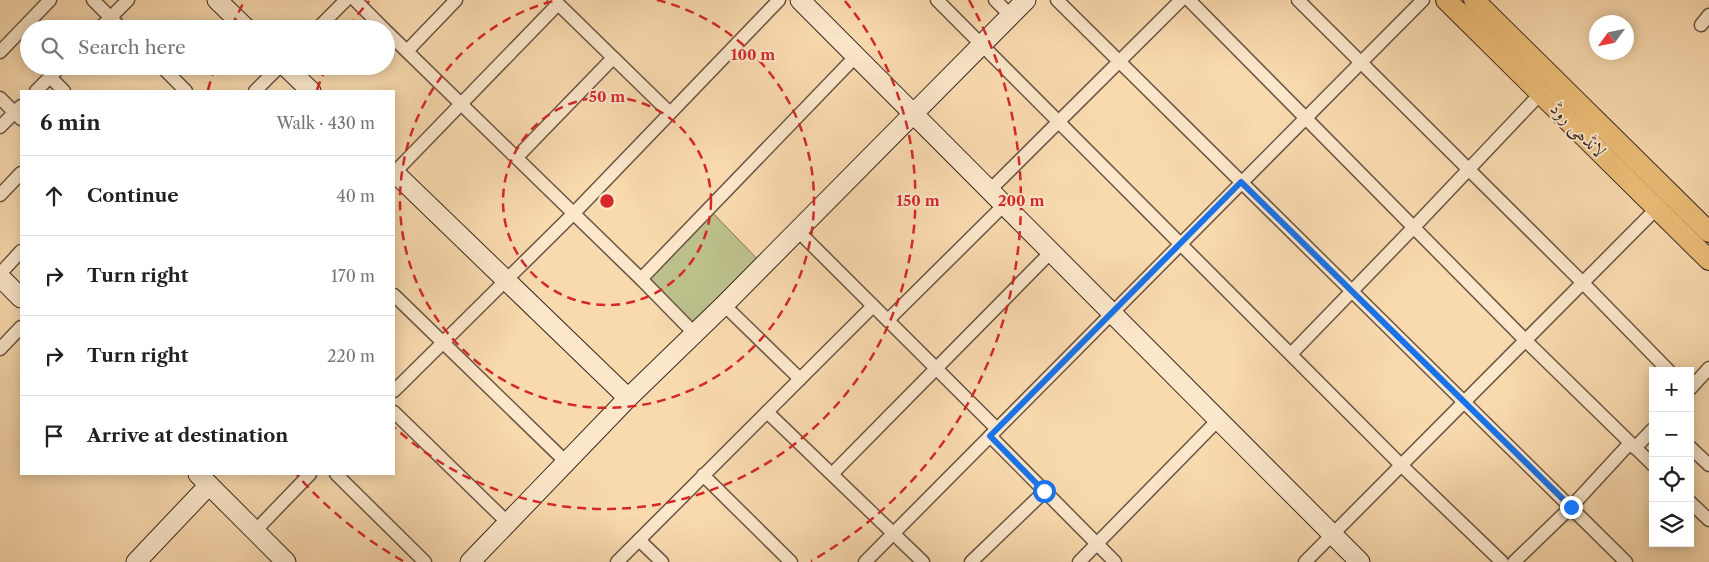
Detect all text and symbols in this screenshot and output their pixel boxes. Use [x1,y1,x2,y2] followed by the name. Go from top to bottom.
[1589,15,1634,60] north arrow
[20,20,395,75] search box
[38,34,66,62] icon: search
[78,36,186,59] text: Search here
[731,45,775,64] text: 100 m
[589,87,625,106] text: 50 m
[1545,98,1610,163] street label: لانڈھی روڈ
[40,110,101,135] text: 6 min
[276,113,375,133] text: Walk · 430 m
[40,182,68,210] icon: ahead
[87,184,179,207] text: Continue
[336,186,375,206] text: 40 m
[896,191,940,210] text: 150 m
[998,191,1044,210] text: 200 m
[598,192,616,210] centre of rings
[40,262,68,290] icon: right
[87,264,188,287] text: Turn right
[331,266,375,286] text: 170 m
[40,342,68,370] icon: right
[87,344,188,367] text: Turn right
[327,346,375,366] text: 220 m
[1649,367,1694,547] map controls
[1649,367,1694,412] button: +
[1649,412,1694,457] button: −
[40,422,68,450] icon: arrive
[87,424,288,447] text: Arrive at destination
[1649,457,1694,502] button: locate
[1033,480,1056,503] route start
[1560,496,1583,519] route end
[1649,502,1694,547] button: layers

